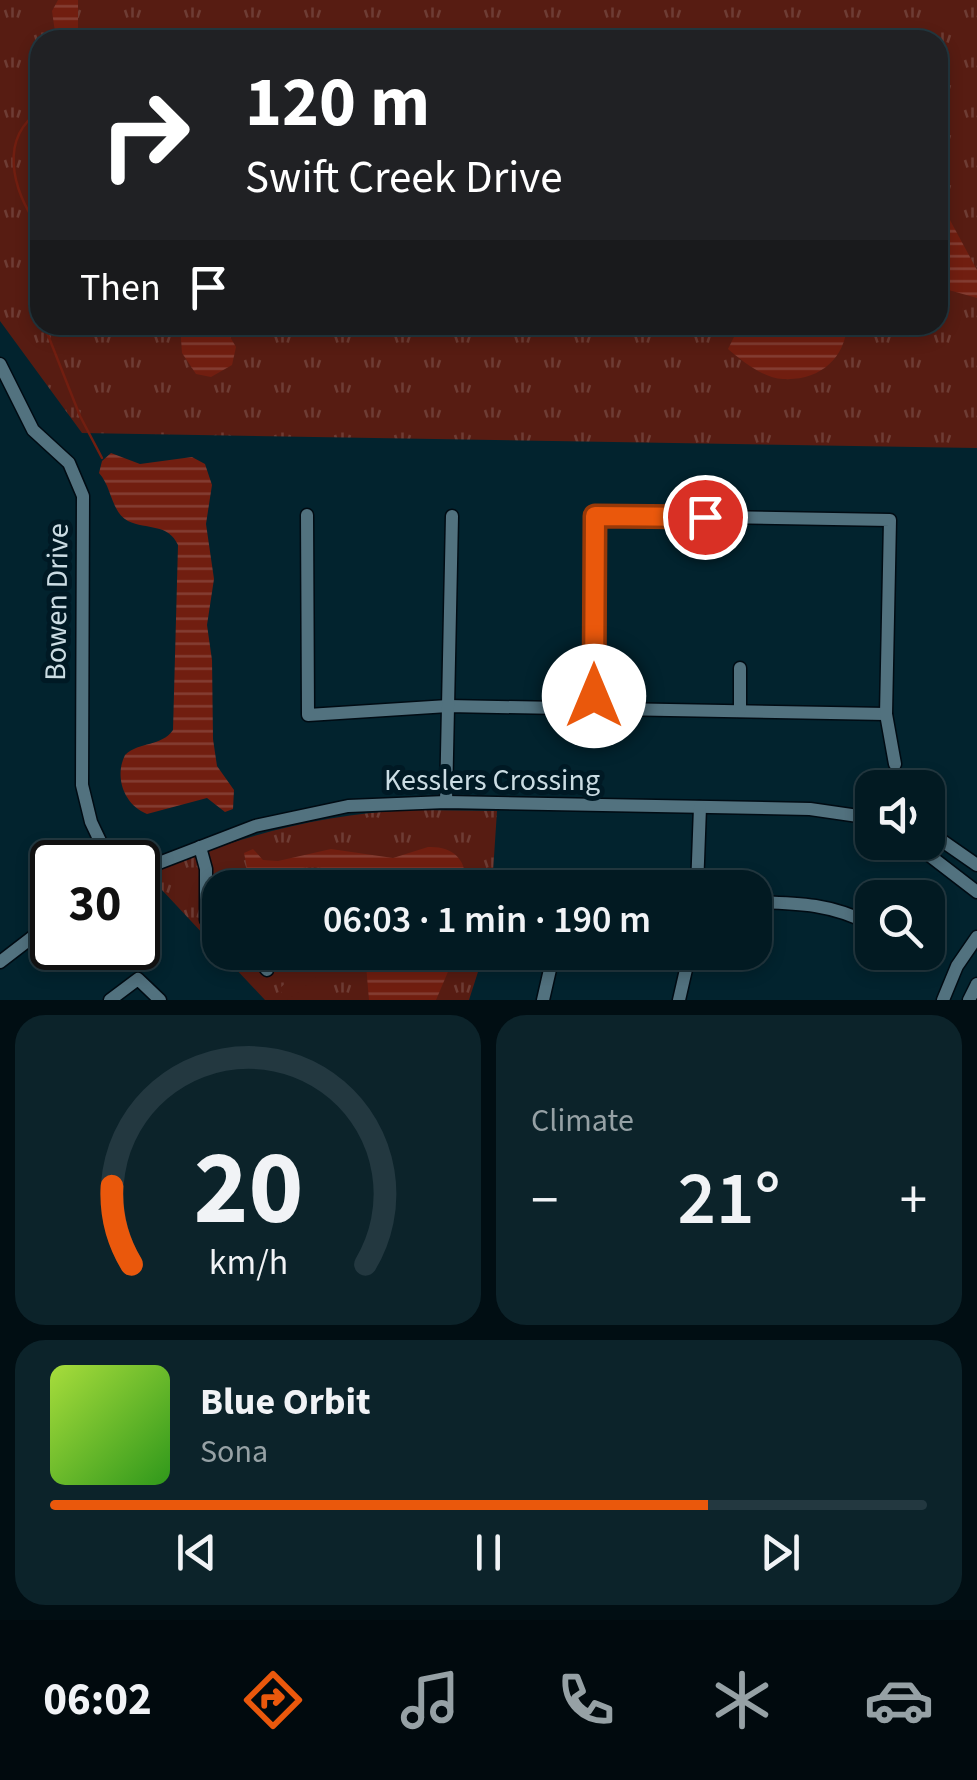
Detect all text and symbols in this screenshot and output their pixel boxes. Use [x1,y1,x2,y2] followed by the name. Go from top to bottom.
[245,53,430,153] text: 120 m
[80,70,210,200] icon: right
[245,146,563,210] text: Swift Creek Drive
[181,260,236,315] icon: arrive
[80,261,161,315] text: Then
[663,475,748,560] pin
[678,490,733,545] icon: arrive
[34,523,80,681] street label: Bowen Drive
[542,644,646,748] position arrow
[384,759,600,802] street label: Kesslers Crossing
[855,770,945,970] map controls
[855,770,945,860] button: sound
[30,840,160,970] speed limit sign: 30
[855,880,945,970] button: search
[323,893,651,947] text: 06:03 · 1 min · 190 m
[531,1098,634,1144] text: Climate
[193,1116,303,1264] text: 20
[677,1146,781,1253] text: 21°
[531,1162,558,1240] text: −
[900,1162,927,1240] text: +
[208,1237,288,1288] text: km/h
[200,1375,371,1429] text: Blue Orbit
[200,1429,268,1475] text: Sona
[169,1525,224,1580] icon: previous
[461,1525,516,1580] icon: pause
[753,1525,808,1580] icon: next
[238,1665,308,1735] icon: directions
[395,1665,465,1735] icon: music
[551,1665,621,1735] icon: phone
[707,1665,777,1735] icon: climate
[864,1665,934,1735] icon: car
[43,1668,152,1732] text: 06:02

